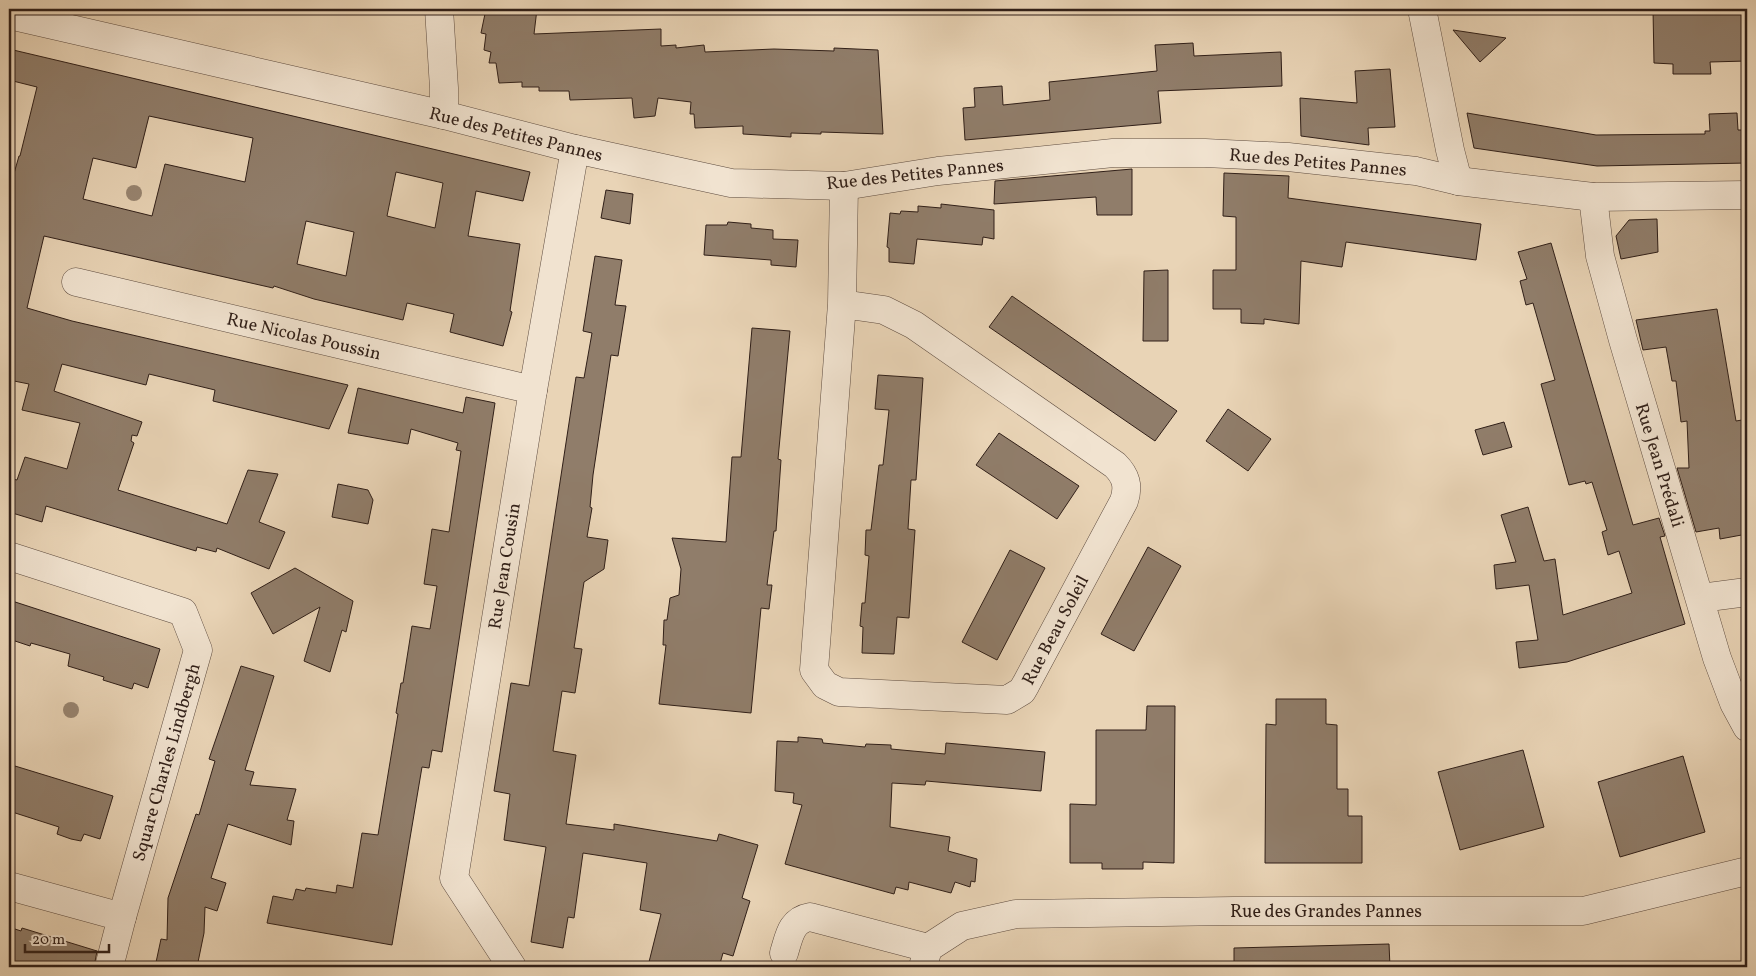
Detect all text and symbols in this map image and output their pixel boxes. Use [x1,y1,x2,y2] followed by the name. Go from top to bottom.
[426,102,605,169] street label: Rue des Petites Pannes
[1228,143,1408,184] street label: Rue des Petites Pannes
[825,154,1005,197] street label: Rue des Petites Pannes
[224,308,384,367] street label: Rue Nicolas Poussin
[1628,400,1689,531] street label: Rue Jean Prédali
[483,501,528,631] street label: Rue Jean Cousin
[1017,571,1096,690] street label: Rue Beau Soleil
[127,660,208,864] street label: Square Charles Lindbergh
[1230,900,1422,925] street label: Rue des Grandes Pannes
[25,921,109,953] scale bar
[32,930,65,951] text: 20 m

